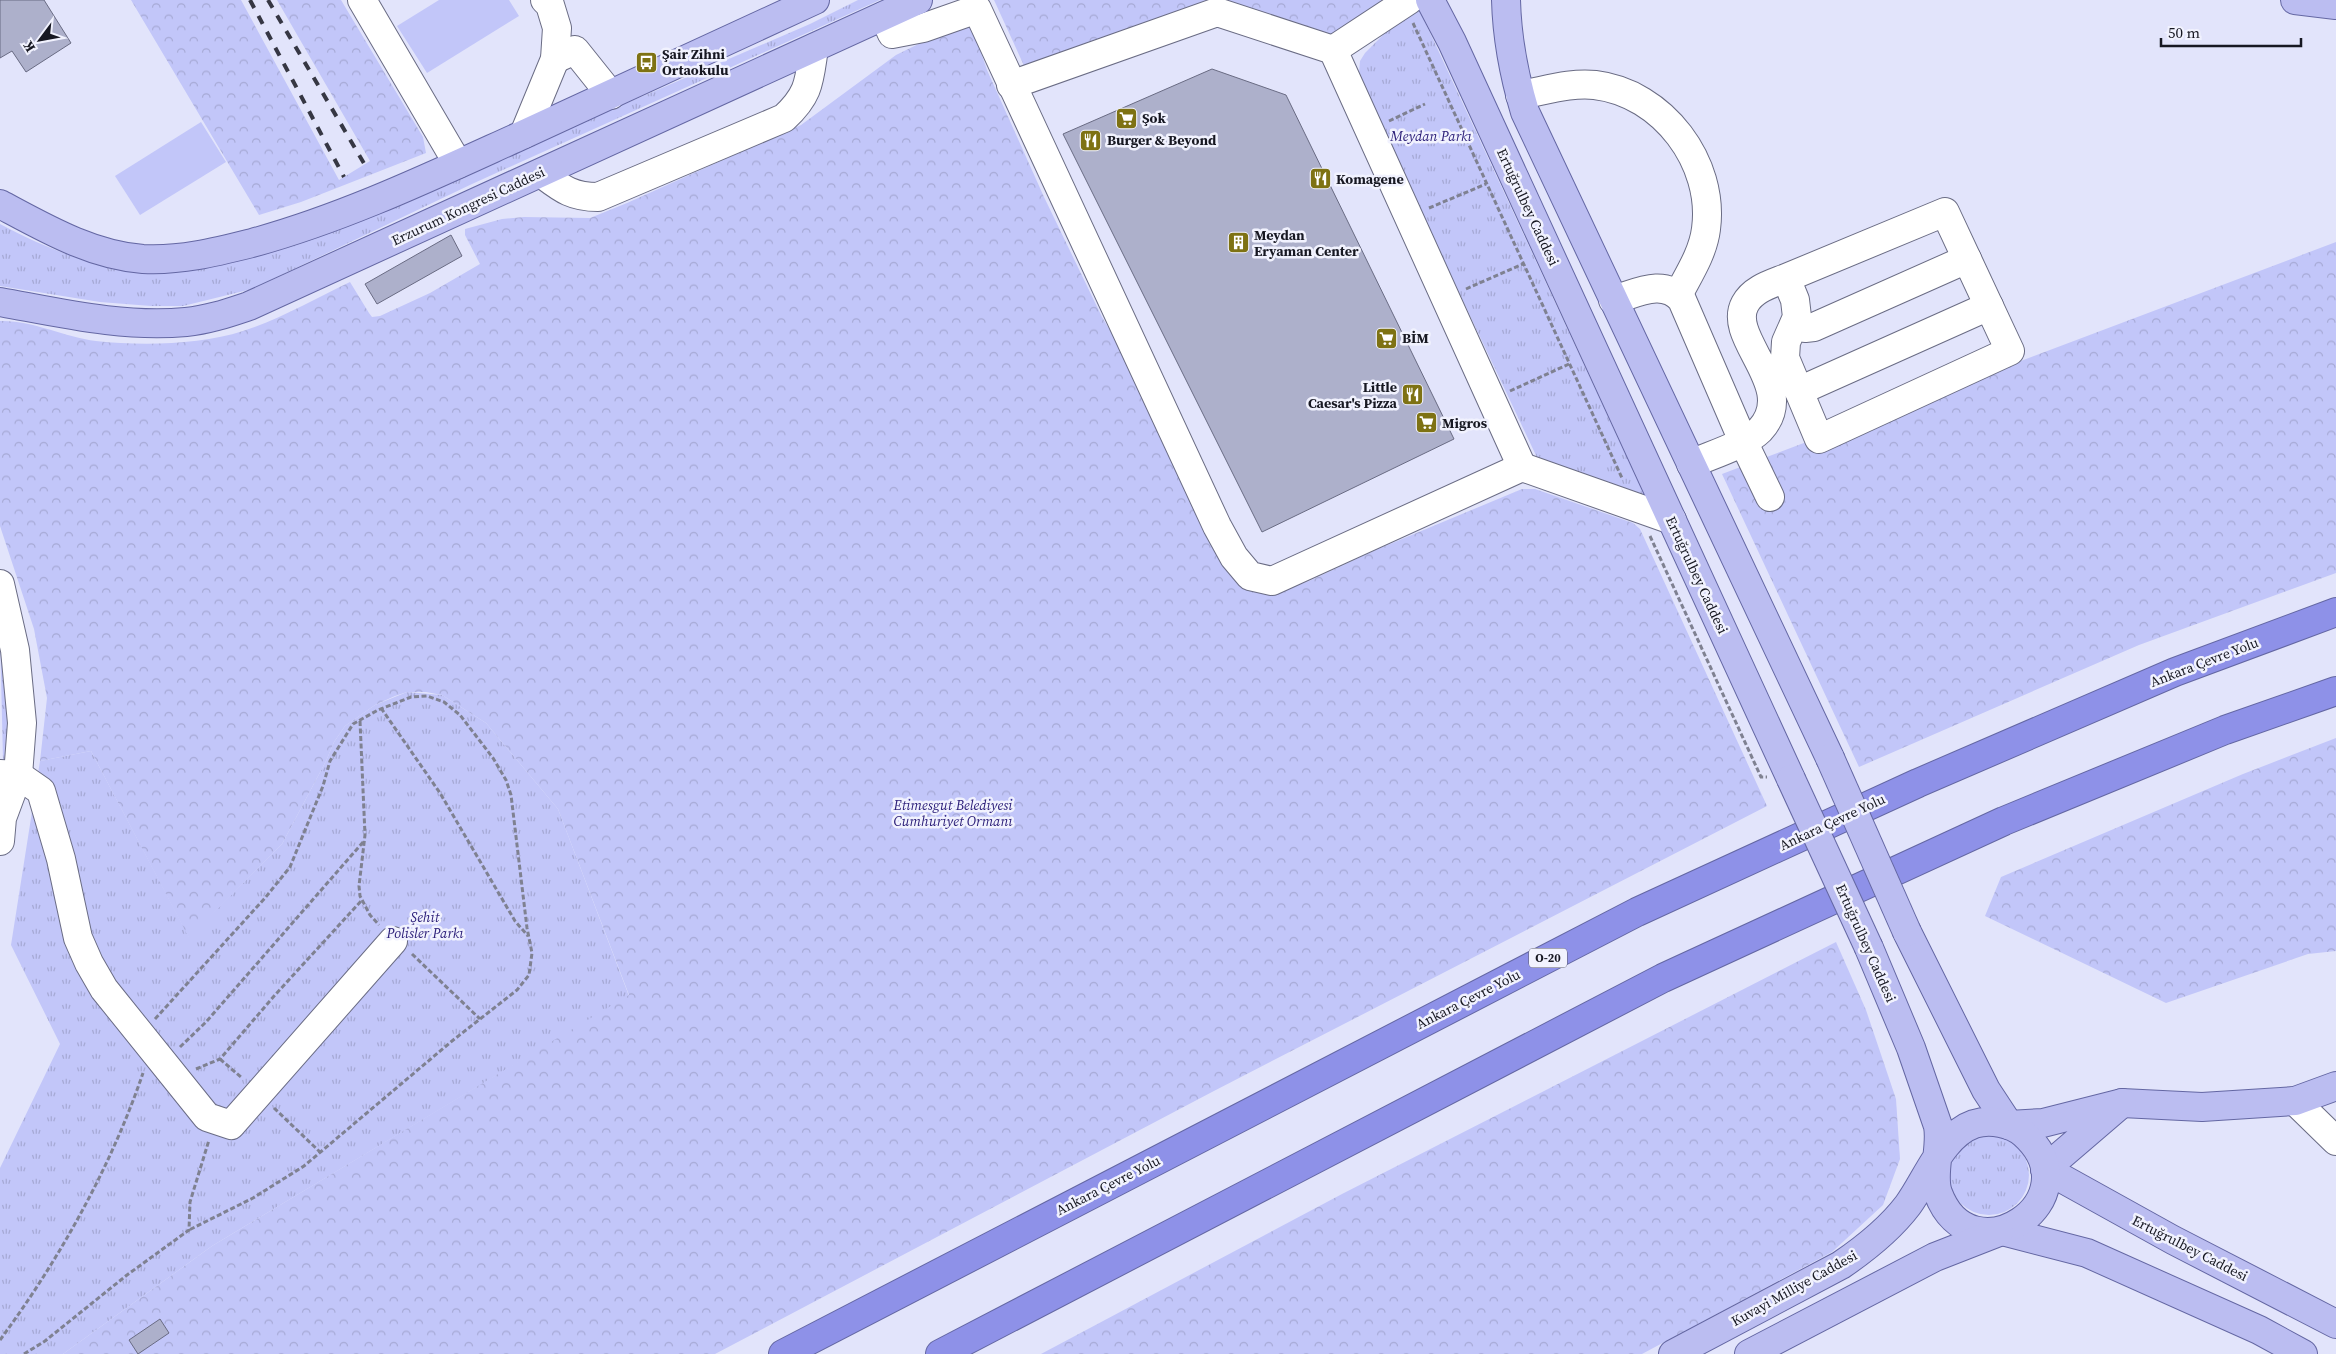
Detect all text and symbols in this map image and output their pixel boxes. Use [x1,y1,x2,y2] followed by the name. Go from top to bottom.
[15,15,65,65] north arrow
[2161,15,2301,47] scale bar
[2168,22,2200,43] text: 50 m
[18,37,40,56] text: K
[662,44,729,80] place label: Şair Zihni Ortaokulu
[634,50,658,74] bus stop icon: Şair Zihni Ortaokulu
[1114,106,1138,130] supermarket icon: Şok
[1142,108,1166,128] place label: Şok
[1389,126,1473,146] park label: Meydan Parkı
[1079,128,1103,152] restaurant icon: Burger & Beyond
[1107,130,1217,150] place label: Burger & Beyond
[1492,145,1564,269] street label: Ertuğrulbey Caddesi
[388,162,548,250] street label: Erzurum Kongresi Caddesi
[1308,167,1332,191] restaurant icon: Komagene
[1336,169,1404,189] place label: Komagene
[1254,225,1359,261] place label: Meydan Eryaman Center
[1226,231,1250,255] building icon: Meydan Eryaman Center
[1374,326,1398,350] supermarket icon: BİM
[1402,328,1429,348] place label: BİM
[1308,377,1398,413] place label: Little Caesar's Pizza
[1401,383,1425,407] restaurant icon: Little Caesar's Pizza
[1414,411,1438,435] supermarket icon: Migros
[1442,413,1488,433] place label: Migros
[1661,513,1733,637] street label: Ertuğrulbey Caddesi
[2147,632,2261,692] street label: Ankara Çevre Yolu
[1776,789,1888,855] street label: Ankara Çevre Yolu
[893,795,1013,831] park label: Etimesgut Belediyesi Cumhuriyet Ormanı
[1831,881,1901,1005] street label: Ertuğrulbey Caddesi
[385,907,464,943] park label: Şehit Polisler Parkı
[1529,948,1567,968] road number: O-20
[1412,964,1524,1034] street label: Ankara Çevre Yolu
[1052,1150,1164,1220] street label: Ankara Çevre Yolu
[2129,1210,2251,1286] street label: Ertuğrulbey Caddesi
[1727,1245,1861,1331] street label: Kuvayi Milliye Caddesi

